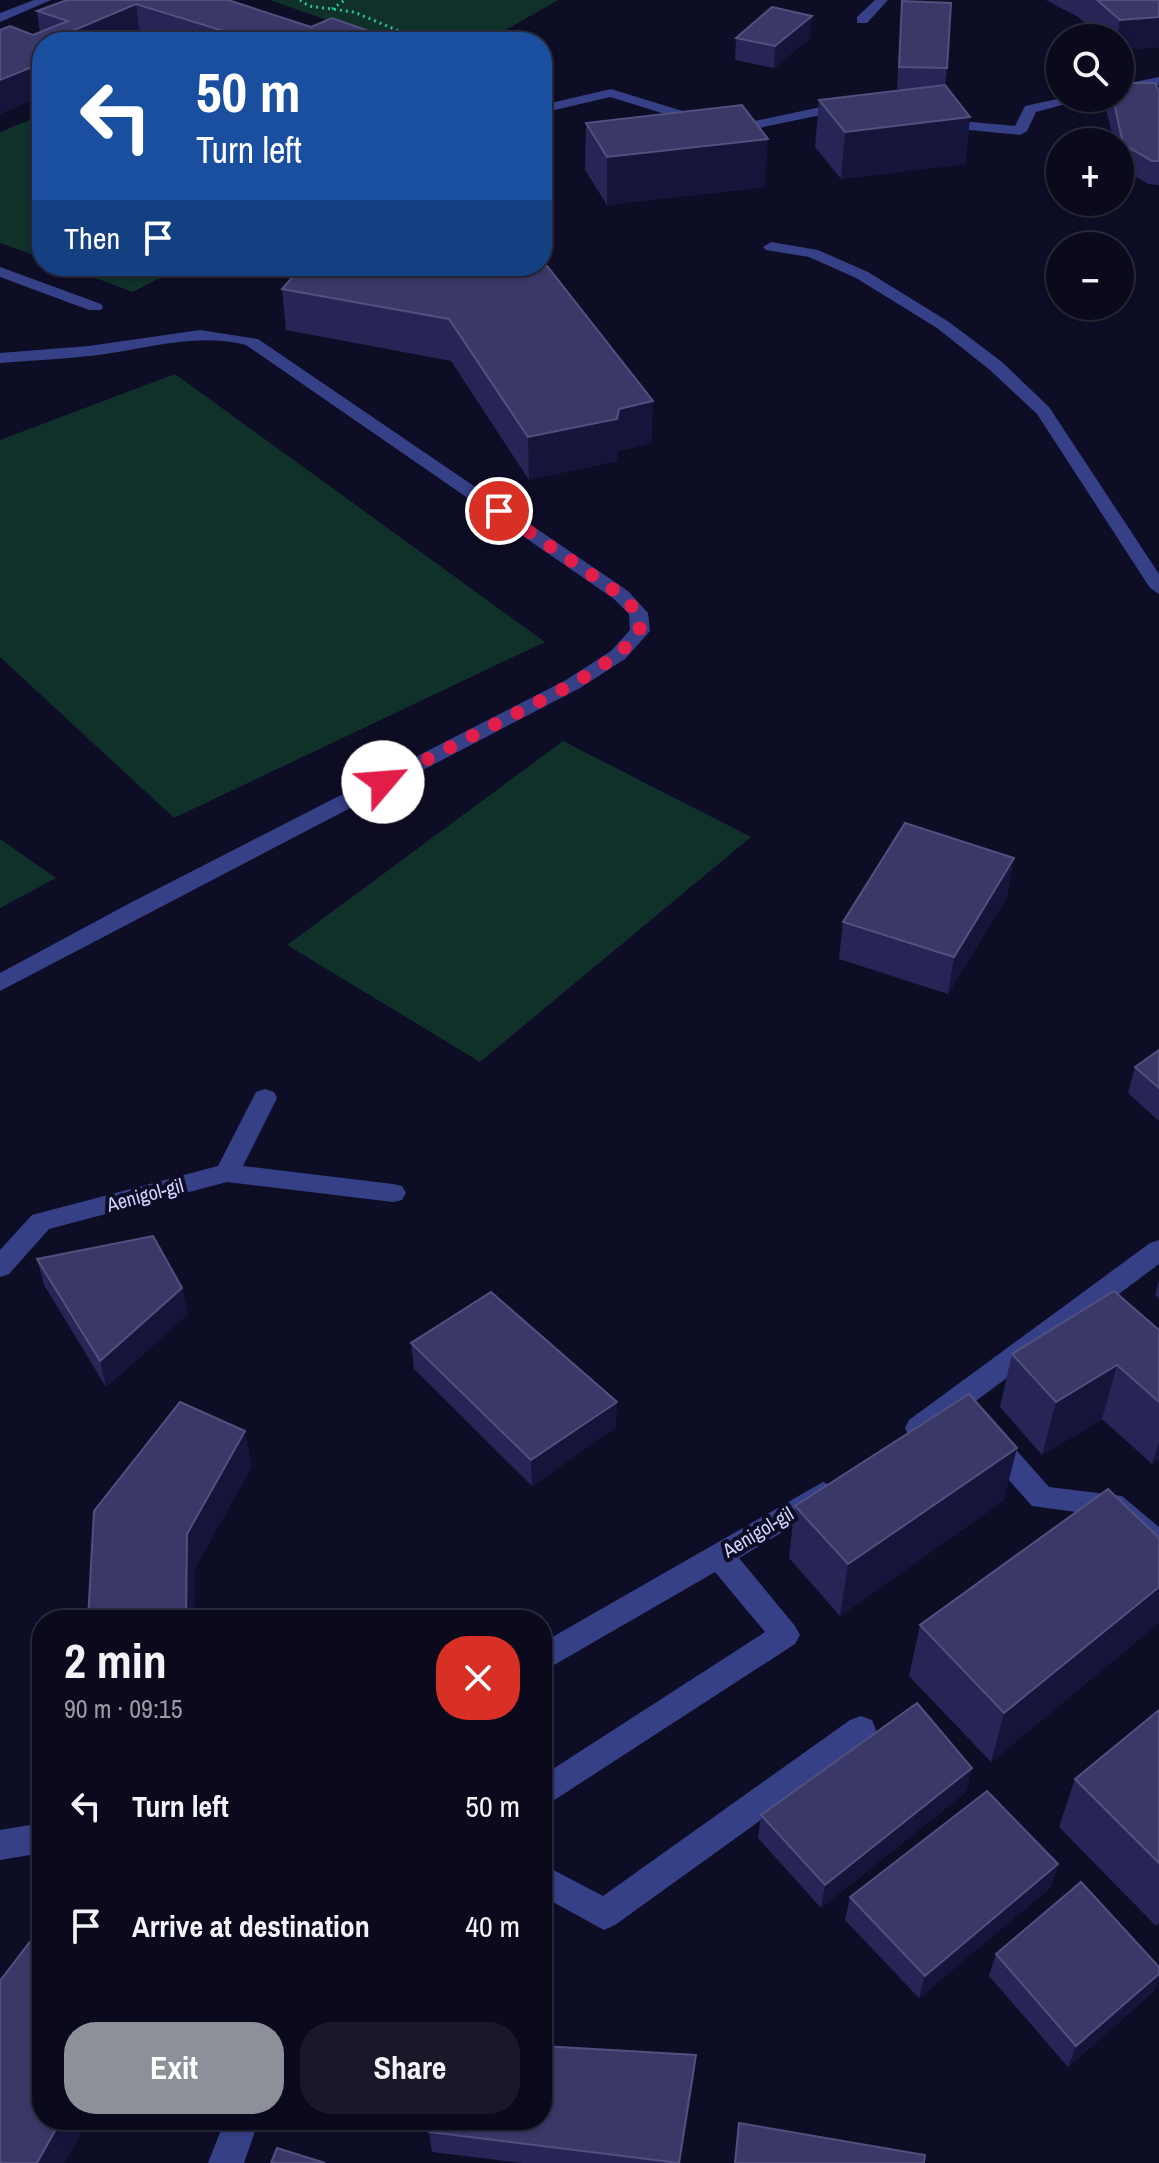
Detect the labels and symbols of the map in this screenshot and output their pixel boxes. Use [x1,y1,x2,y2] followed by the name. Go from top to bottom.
[465,477,533,545] pin
[341,740,425,824] position arrow
[103,1171,186,1218] street label: Aenigol-gil
[716,1500,798,1564] street label: Aenigol-gil

